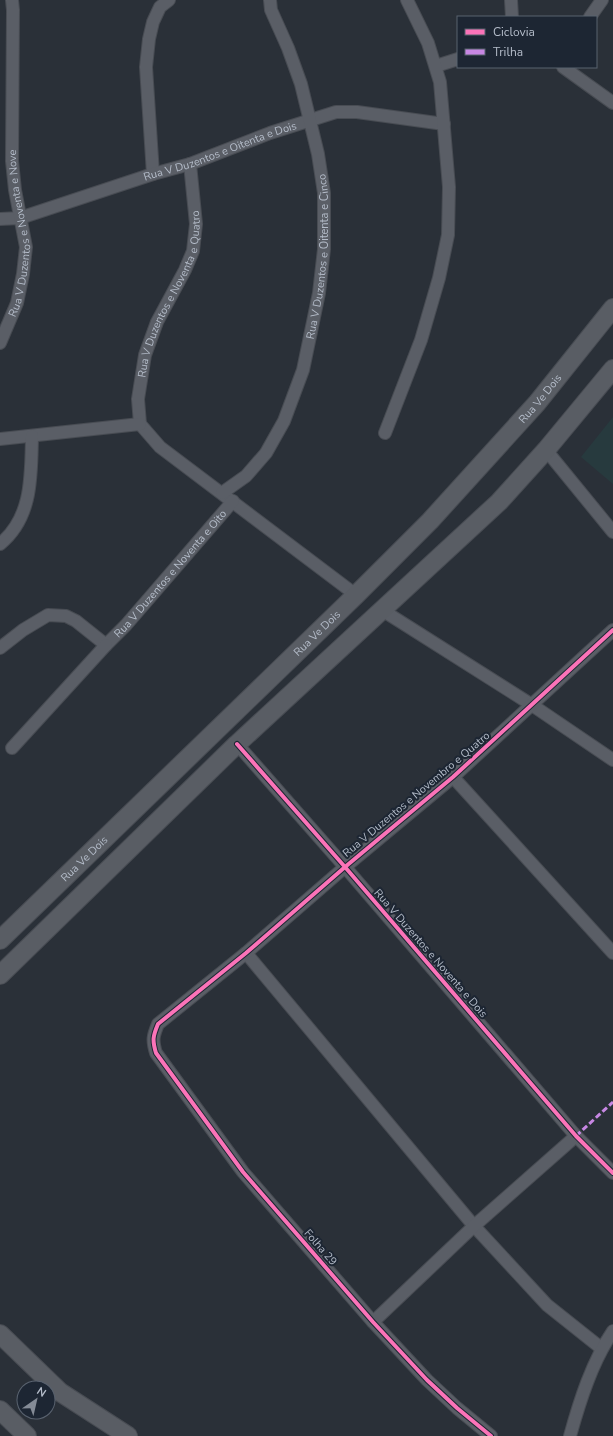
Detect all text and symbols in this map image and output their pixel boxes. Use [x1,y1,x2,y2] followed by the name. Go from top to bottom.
[457,16,597,68] legend
[493,24,535,40] text: Ciclovia
[493,44,523,60] text: Trilha
[142,118,298,185] street label: Rua V Duzentos e Oitenta e Dois
[5,149,34,319] street label: Rua V Duzentos e Noventa e Nove
[303,173,332,340] street label: Rua V Duzentos e Oitenta e Cinco
[135,210,204,379] street label: Rua V Duzentos e Noventa e Quatro
[515,371,565,427] street label: Rua Ve Dois
[111,507,230,641] street label: Rua V Duzentos e Noventa e Oito
[290,607,344,660] street label: Rua Ve Dois
[340,728,493,861] street label: Rua V Duzentos e Novembro e Quatro
[58,833,111,885] street label: Rua Ve Dois
[371,886,491,1021] street label: Rua V Duzentos e Noventa e Dois
[301,1226,340,1269] street label: Folha 29
[16,1380,56,1420] north arrow
[34,1384,49,1401] text: N

